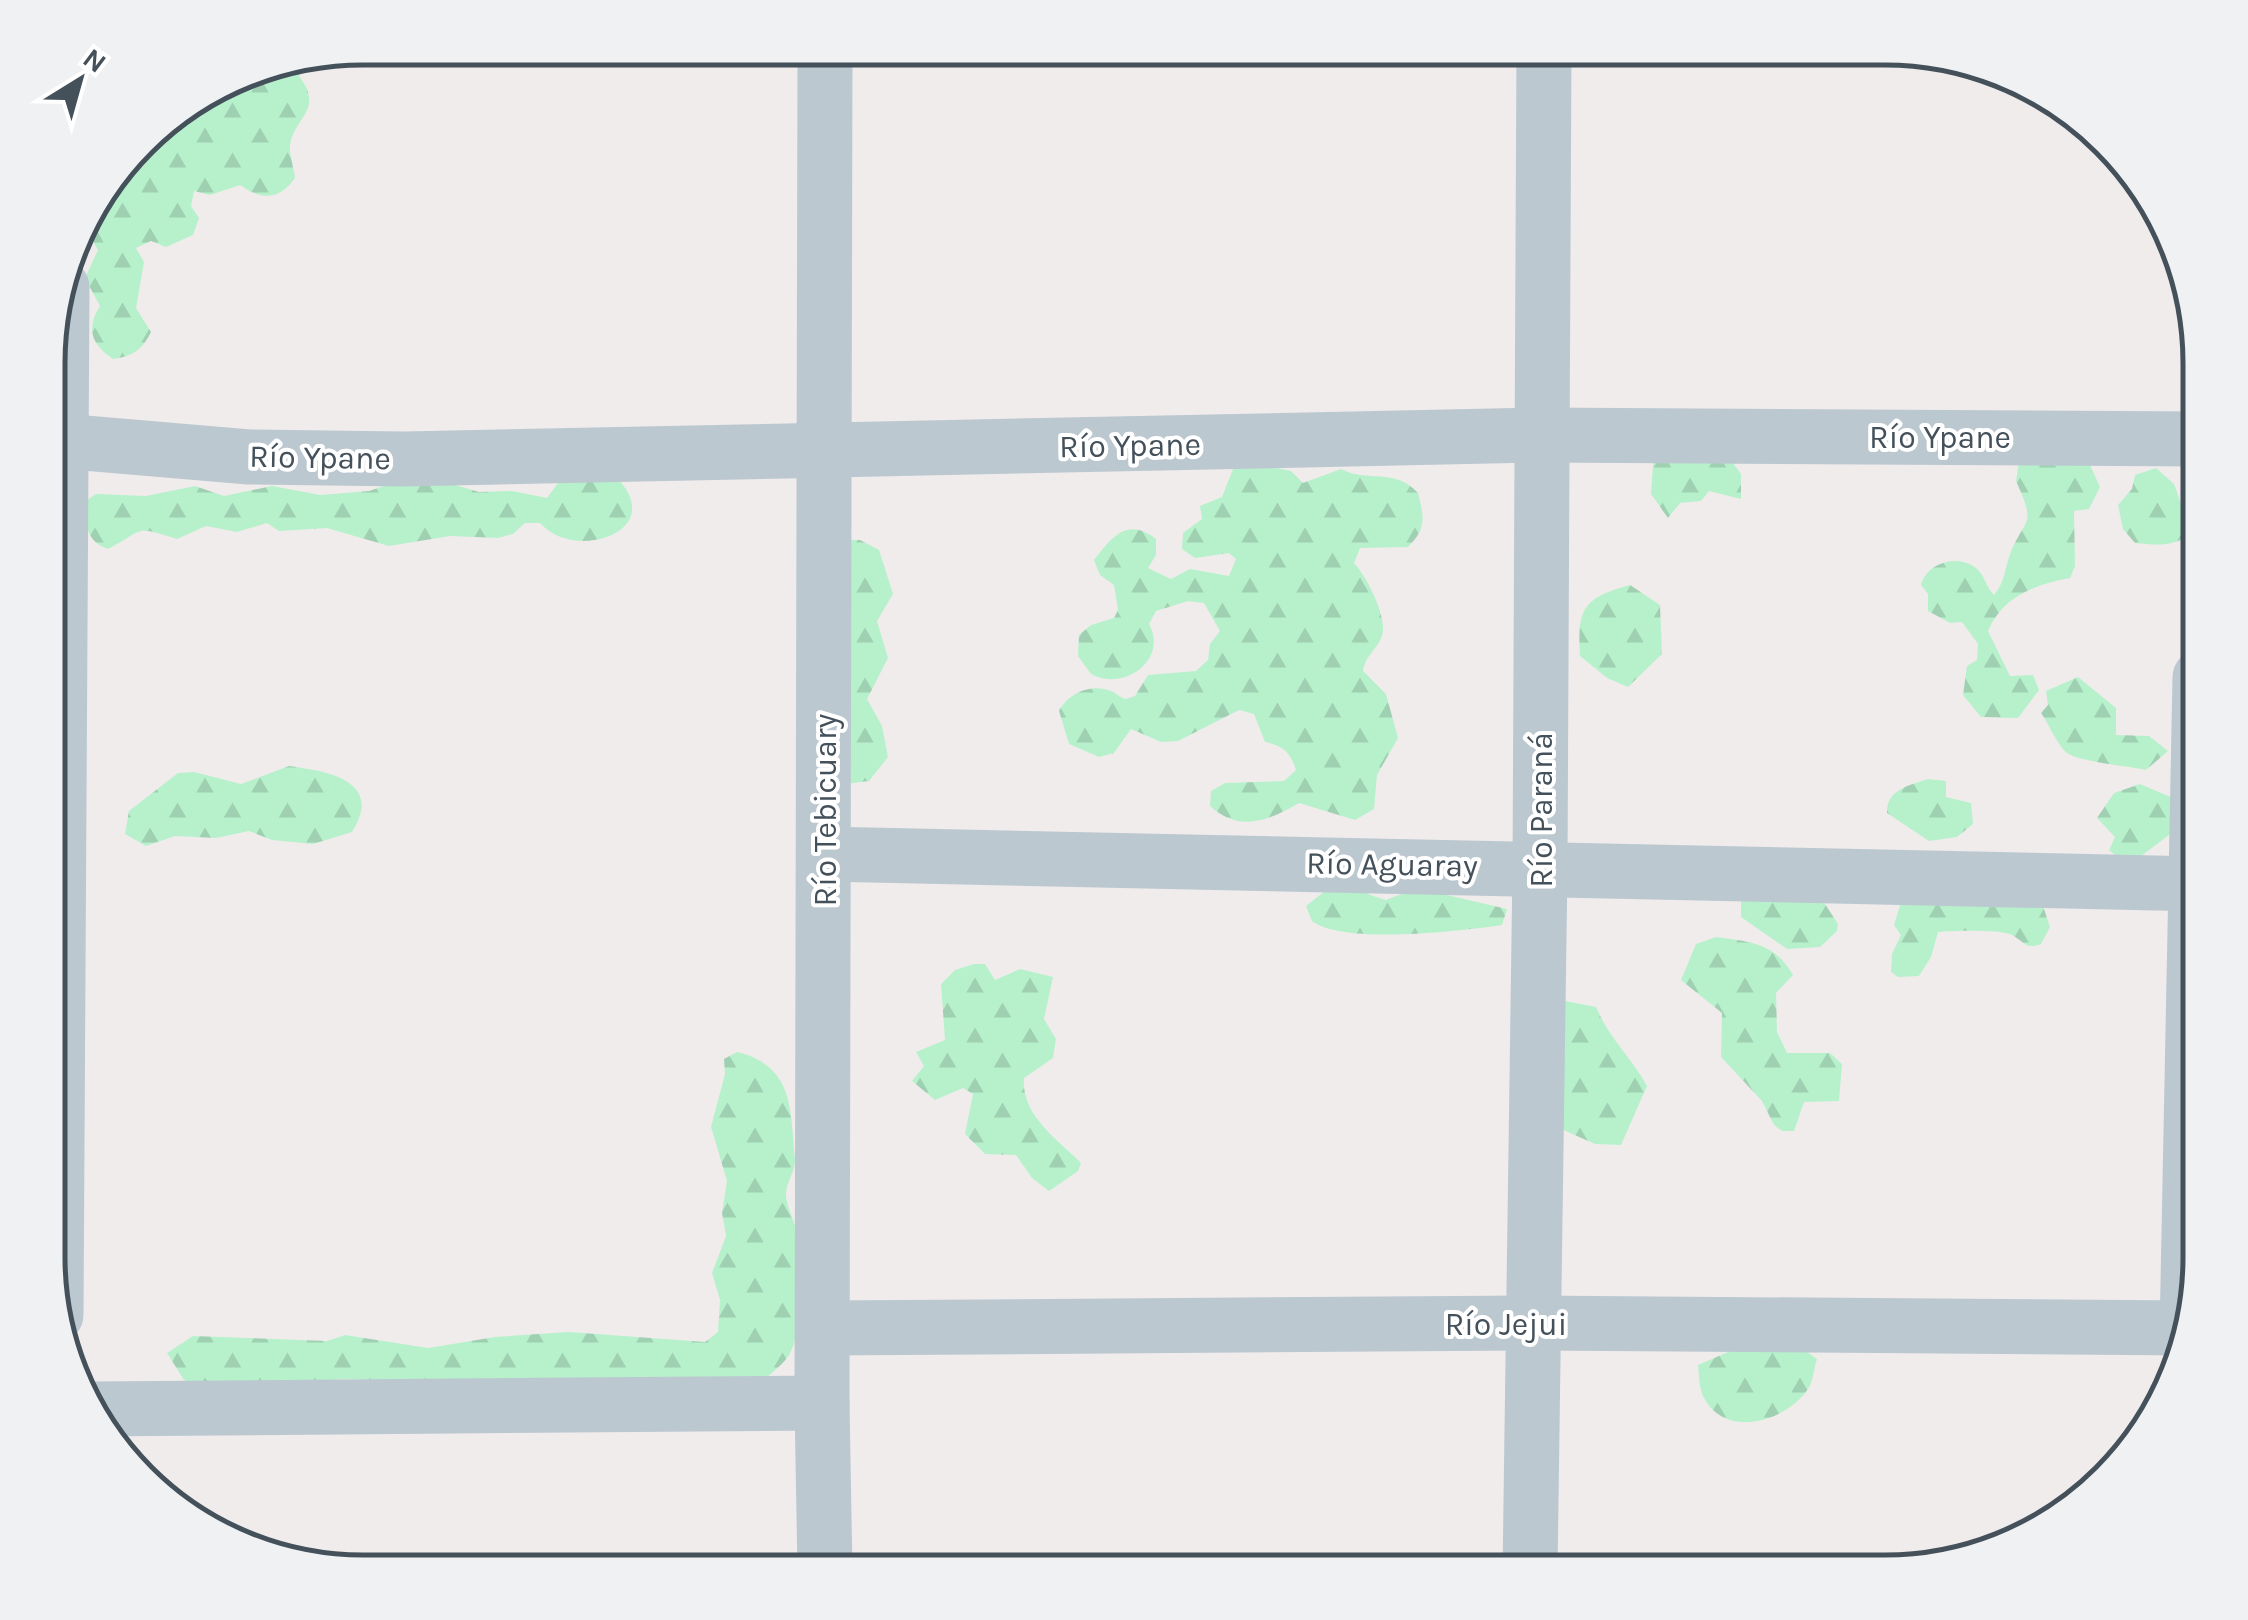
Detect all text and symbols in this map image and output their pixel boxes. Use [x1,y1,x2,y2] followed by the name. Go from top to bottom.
[30,30,130,130] north arrow
[77,41,113,80] text: N
[1869,419,2011,456] street label: Río Ypane
[1059,426,1201,465] street label: Río Ypane
[249,438,391,477] street label: Río Ypane
[807,714,844,906] street label: Río Tebicuary
[1523,732,1560,888] street label: Río Paraná
[1306,845,1478,884] street label: Río Aguaray
[1445,1306,1567,1343] street label: Río Jejui

